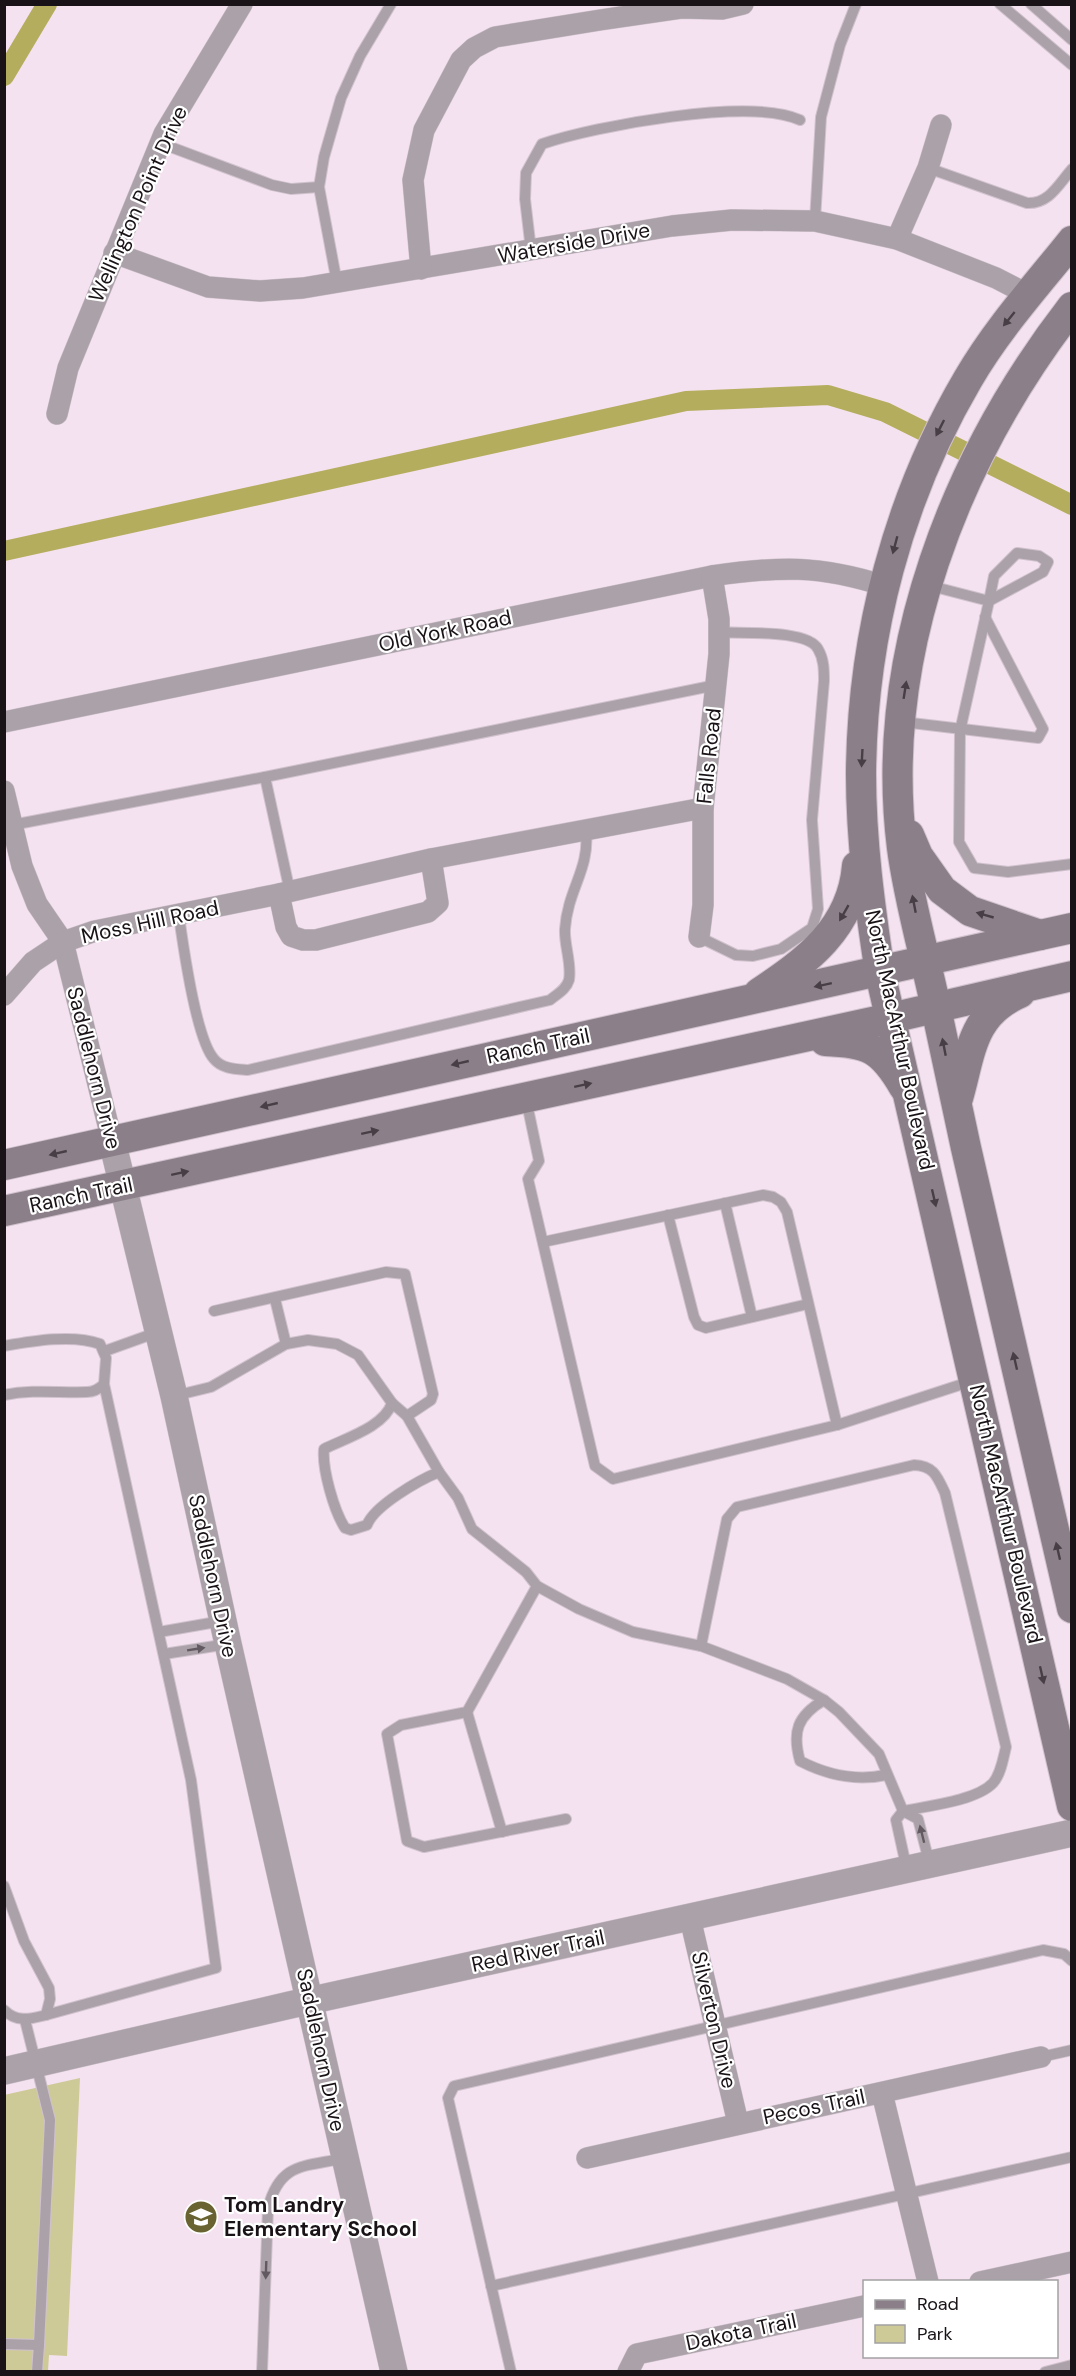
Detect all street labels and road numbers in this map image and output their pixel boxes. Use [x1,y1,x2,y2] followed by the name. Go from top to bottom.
[82,101,194,307] street label: Wellington Point Drive
[496,216,652,270] street label: Waterside Drive
[376,603,514,659] street label: Old York Road
[690,707,728,805] street label: Falls Road
[79,894,221,950] street label: Moss Hill Road
[859,907,941,1173] street label: North MacArthur Boulevard
[60,984,128,1152] street label: Saddlehorn Drive
[484,1021,592,1071] street label: Ranch Trail
[27,1170,135,1220] street label: Ranch Trail
[963,1382,1049,1646] street label: North MacArthur Boulevard
[182,1492,244,1660] street label: Saddlehorn Drive
[469,1923,607,1979] street label: Red River Trail
[685,1949,743,2091] street label: Silverton Drive
[290,1966,352,2134] street label: Saddlehorn Drive
[760,2083,868,2131] street label: Pecos Trail
[683,2307,799,2357] street label: Dakota Trail

